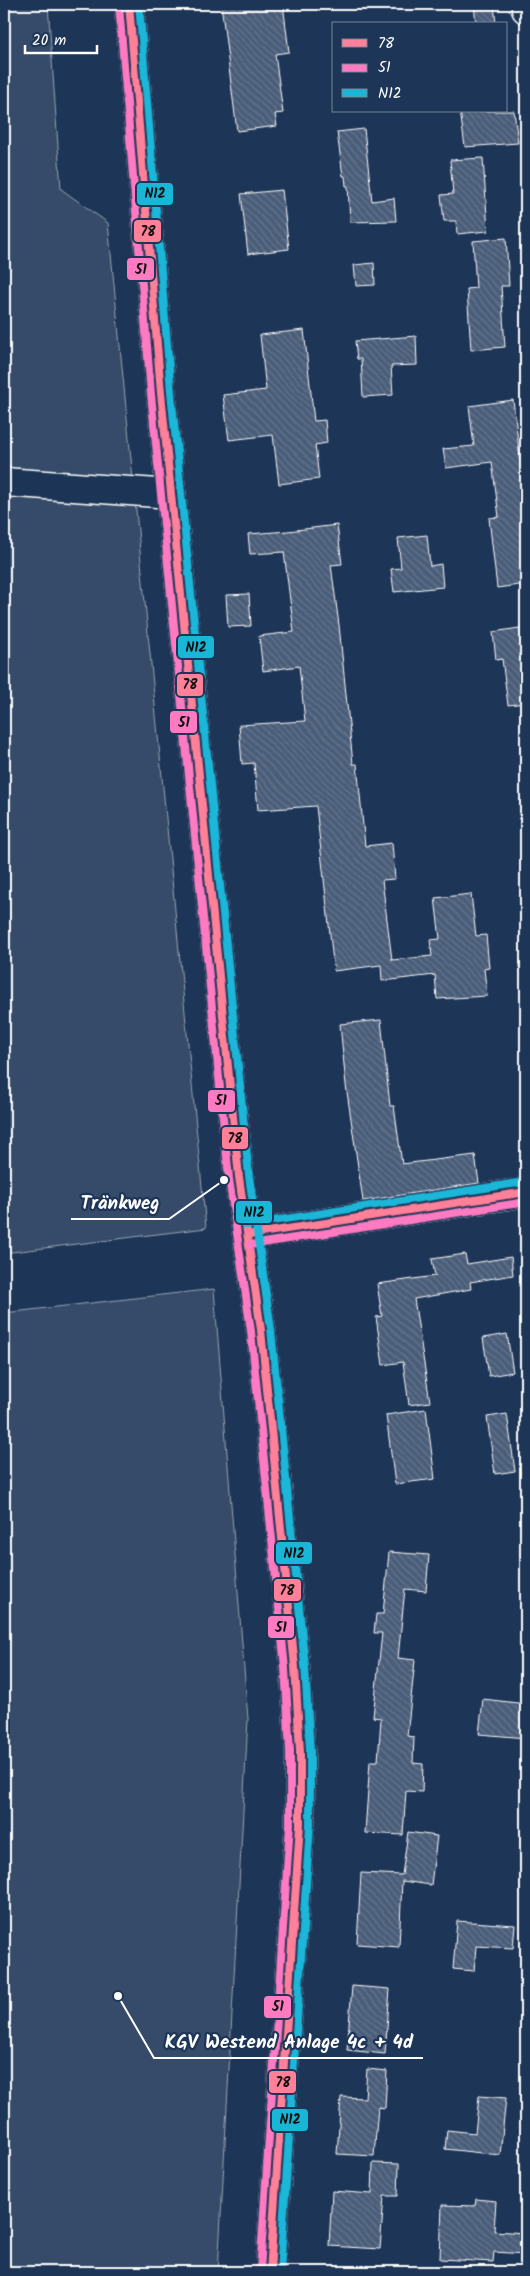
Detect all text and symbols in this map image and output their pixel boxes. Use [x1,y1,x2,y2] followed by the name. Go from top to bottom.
[25,22,98,54] scale bar
[332,22,508,112] legend
[32,29,66,53] text: 20 m
[378,32,395,56] text: 78
[378,56,391,80] text: 51
[378,82,402,106] text: N12
[136,182,174,206] line badge: N12
[144,183,166,205] text: N12
[133,219,162,243] line badge: 78
[141,221,156,243] text: 78
[126,257,155,281] line badge: 51
[134,259,147,281] text: 51
[177,635,215,659] line badge: N12
[185,637,207,659] text: N12
[176,673,204,697] line badge: 78
[183,674,198,696] text: 78
[169,710,198,734] line badge: 51
[177,712,190,734] text: 51
[207,1089,236,1113] line badge: 51
[214,1090,227,1112] text: 51
[221,1126,249,1150] line badge: 78
[228,1128,243,1150] text: 78
[71,1185,169,1219] callout: Tränkweg
[81,1189,159,1219] text: Tränkweg
[235,1200,273,1224] line badge: N12
[243,1202,265,1224] text: N12
[275,1541,313,1565] line badge: N12
[283,1543,305,1565] text: N12
[273,1578,302,1602] line badge: 78
[280,1580,295,1602] text: 78
[267,1615,295,1639] line badge: 51
[274,1617,287,1639] text: 51
[263,1995,292,2019] line badge: 51
[271,1996,284,2018] text: 51
[154,2024,423,2058] callout: KGV Westend Anlage 4c + 4d
[165,2028,414,2058] text: KGV Westend Anlage 4c + 4d
[268,2070,297,2094] line badge: 78
[276,2072,291,2094] text: 78
[271,2108,309,2132] line badge: N12
[279,2109,301,2131] text: N12

